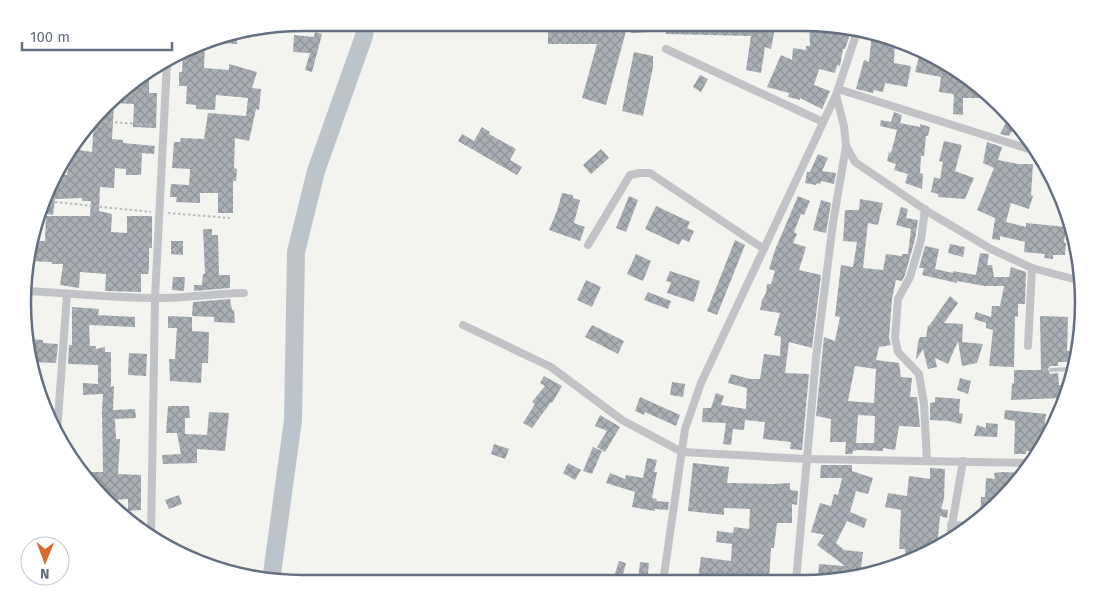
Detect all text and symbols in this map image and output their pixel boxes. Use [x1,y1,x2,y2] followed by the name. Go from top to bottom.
[22,20,172,52] scale bar
[30,28,70,46] text: 100 m
[20,536,70,586] north arrow
[40,565,50,582] text: N

